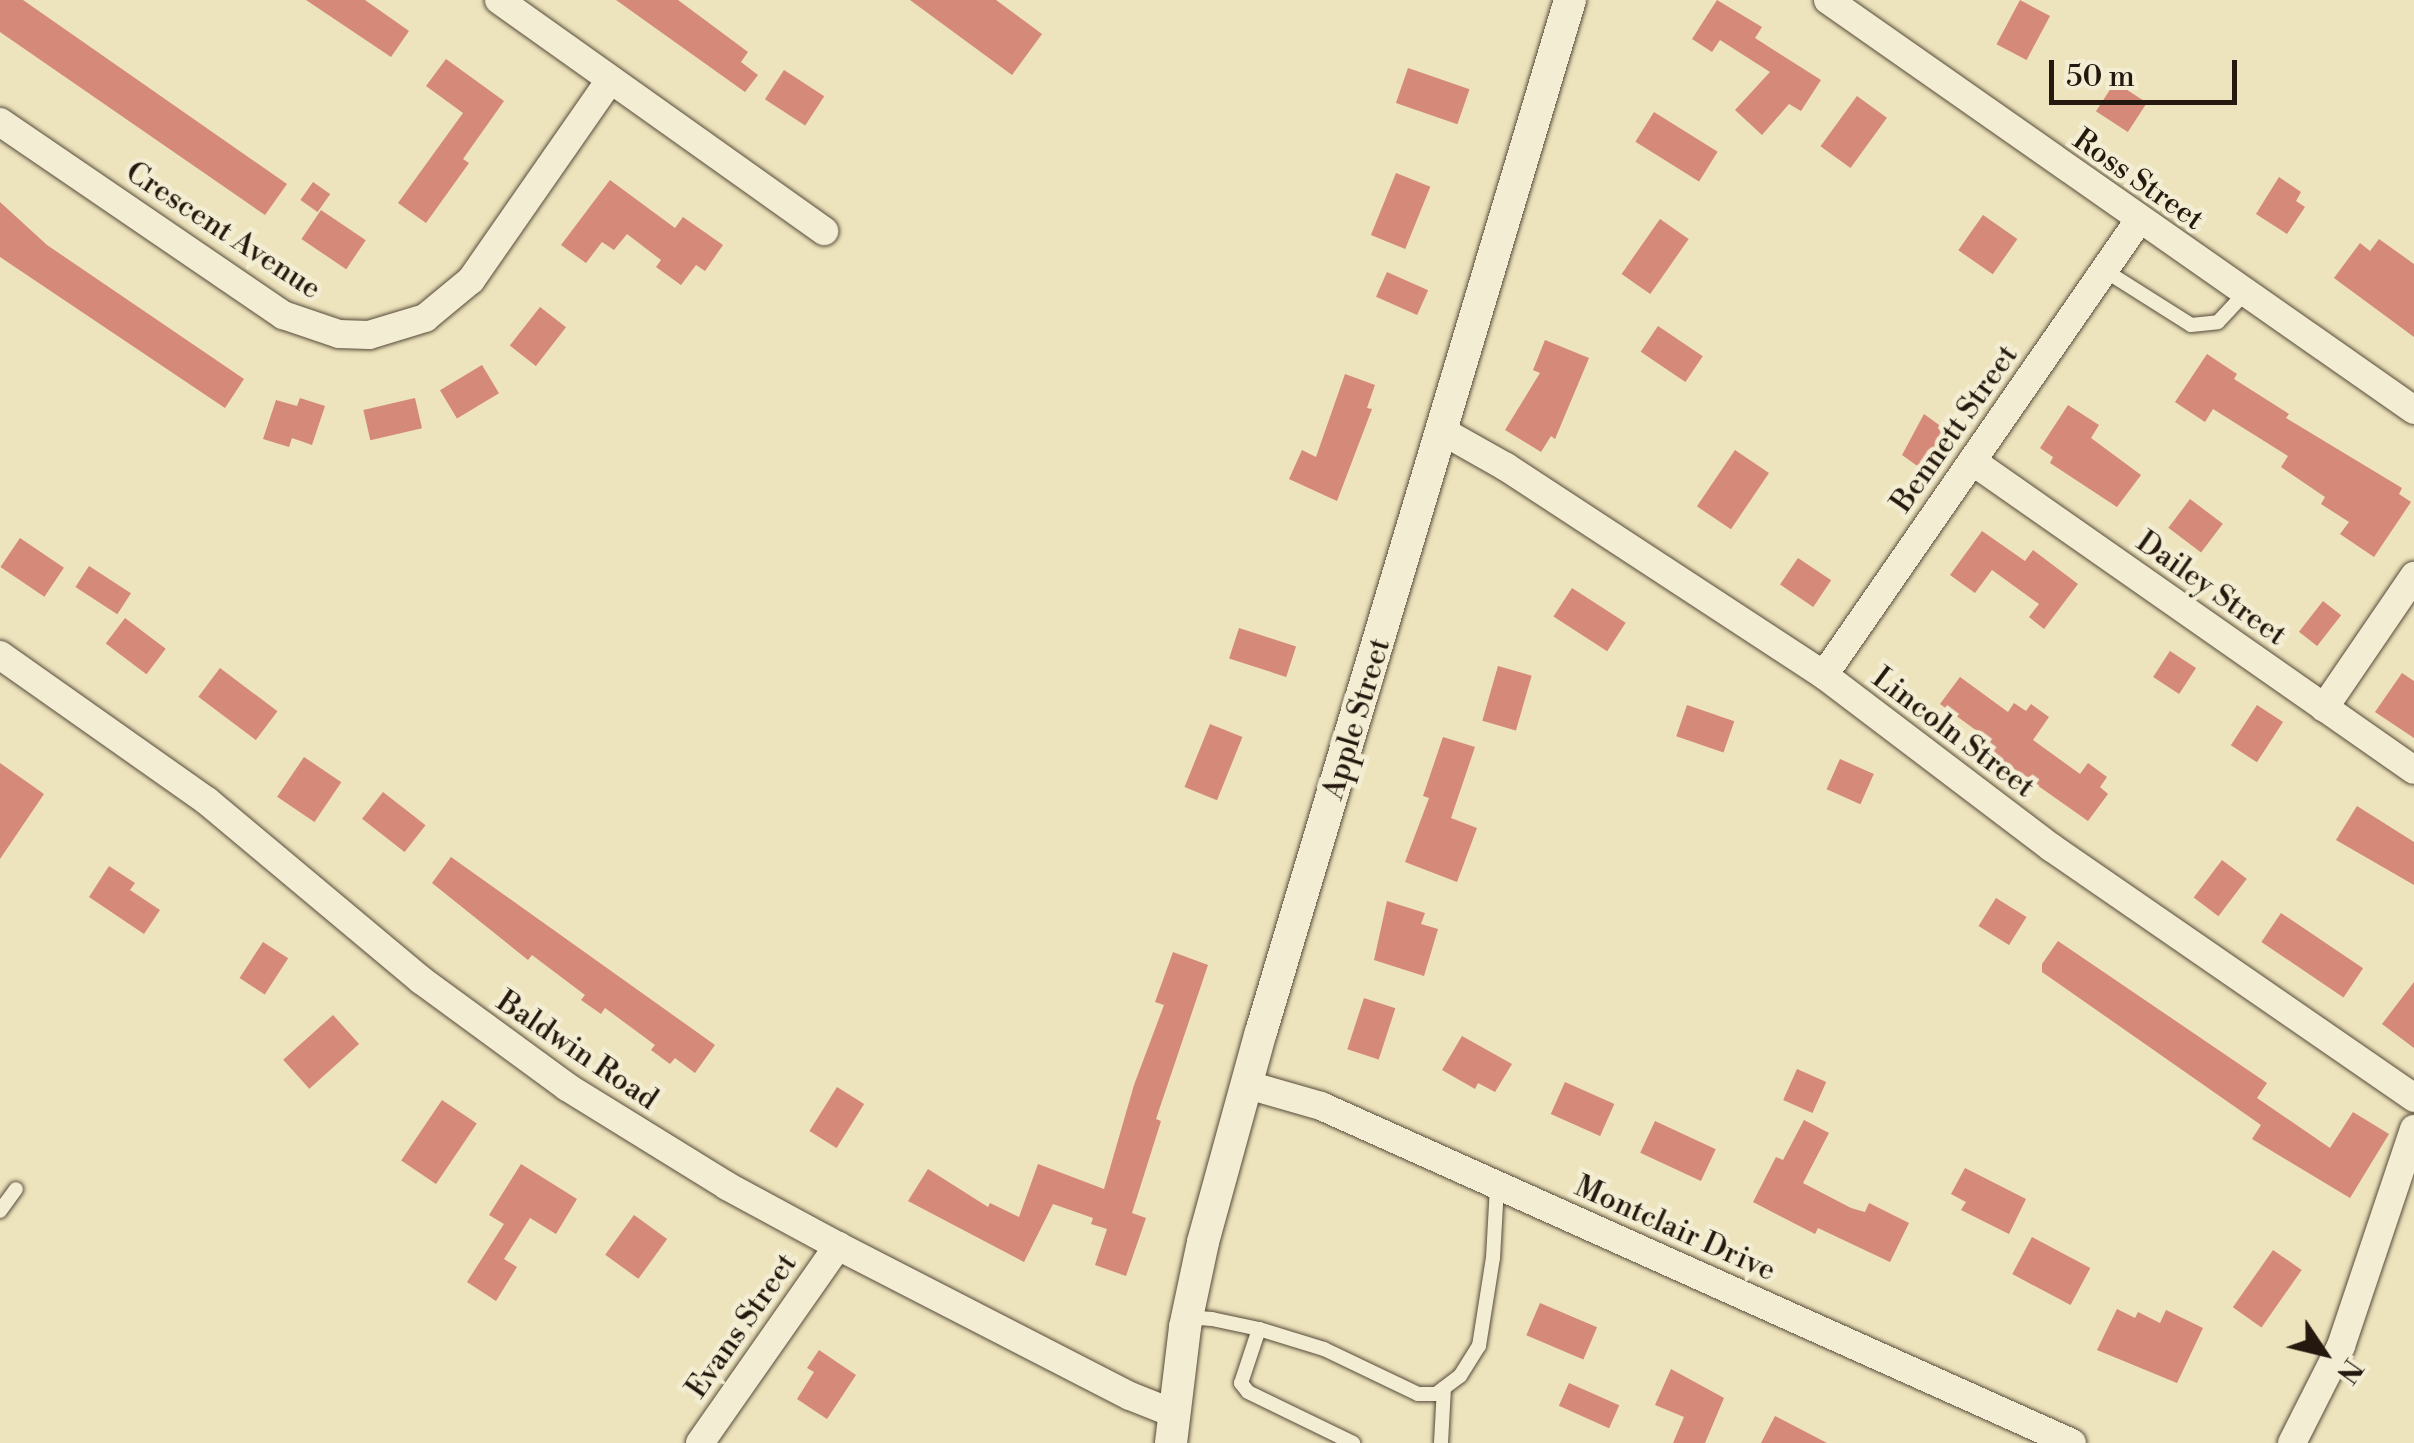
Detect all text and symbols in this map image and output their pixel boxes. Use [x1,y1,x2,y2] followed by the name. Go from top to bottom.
[2054,40,2242,102] scale bar
[2066,58,2135,96] text: 50 m
[2066,122,2210,238] street label: Ross Street
[119,155,327,307] street label: Crescent Avenue
[1884,338,2026,520] street label: Bennett Street
[2129,524,2293,654] street label: Dailey Street
[1315,634,1399,804] street label: Apple Street
[1865,660,2041,806] street label: Lincoln Street
[490,984,664,1118] street label: Baldwin Road
[1569,1169,1781,1289] street label: Montclair Drive
[679,1247,805,1405] street label: Evans Street
[2274,1303,2374,1403] north arrow
[2328,1351,2370,1390] text: N

